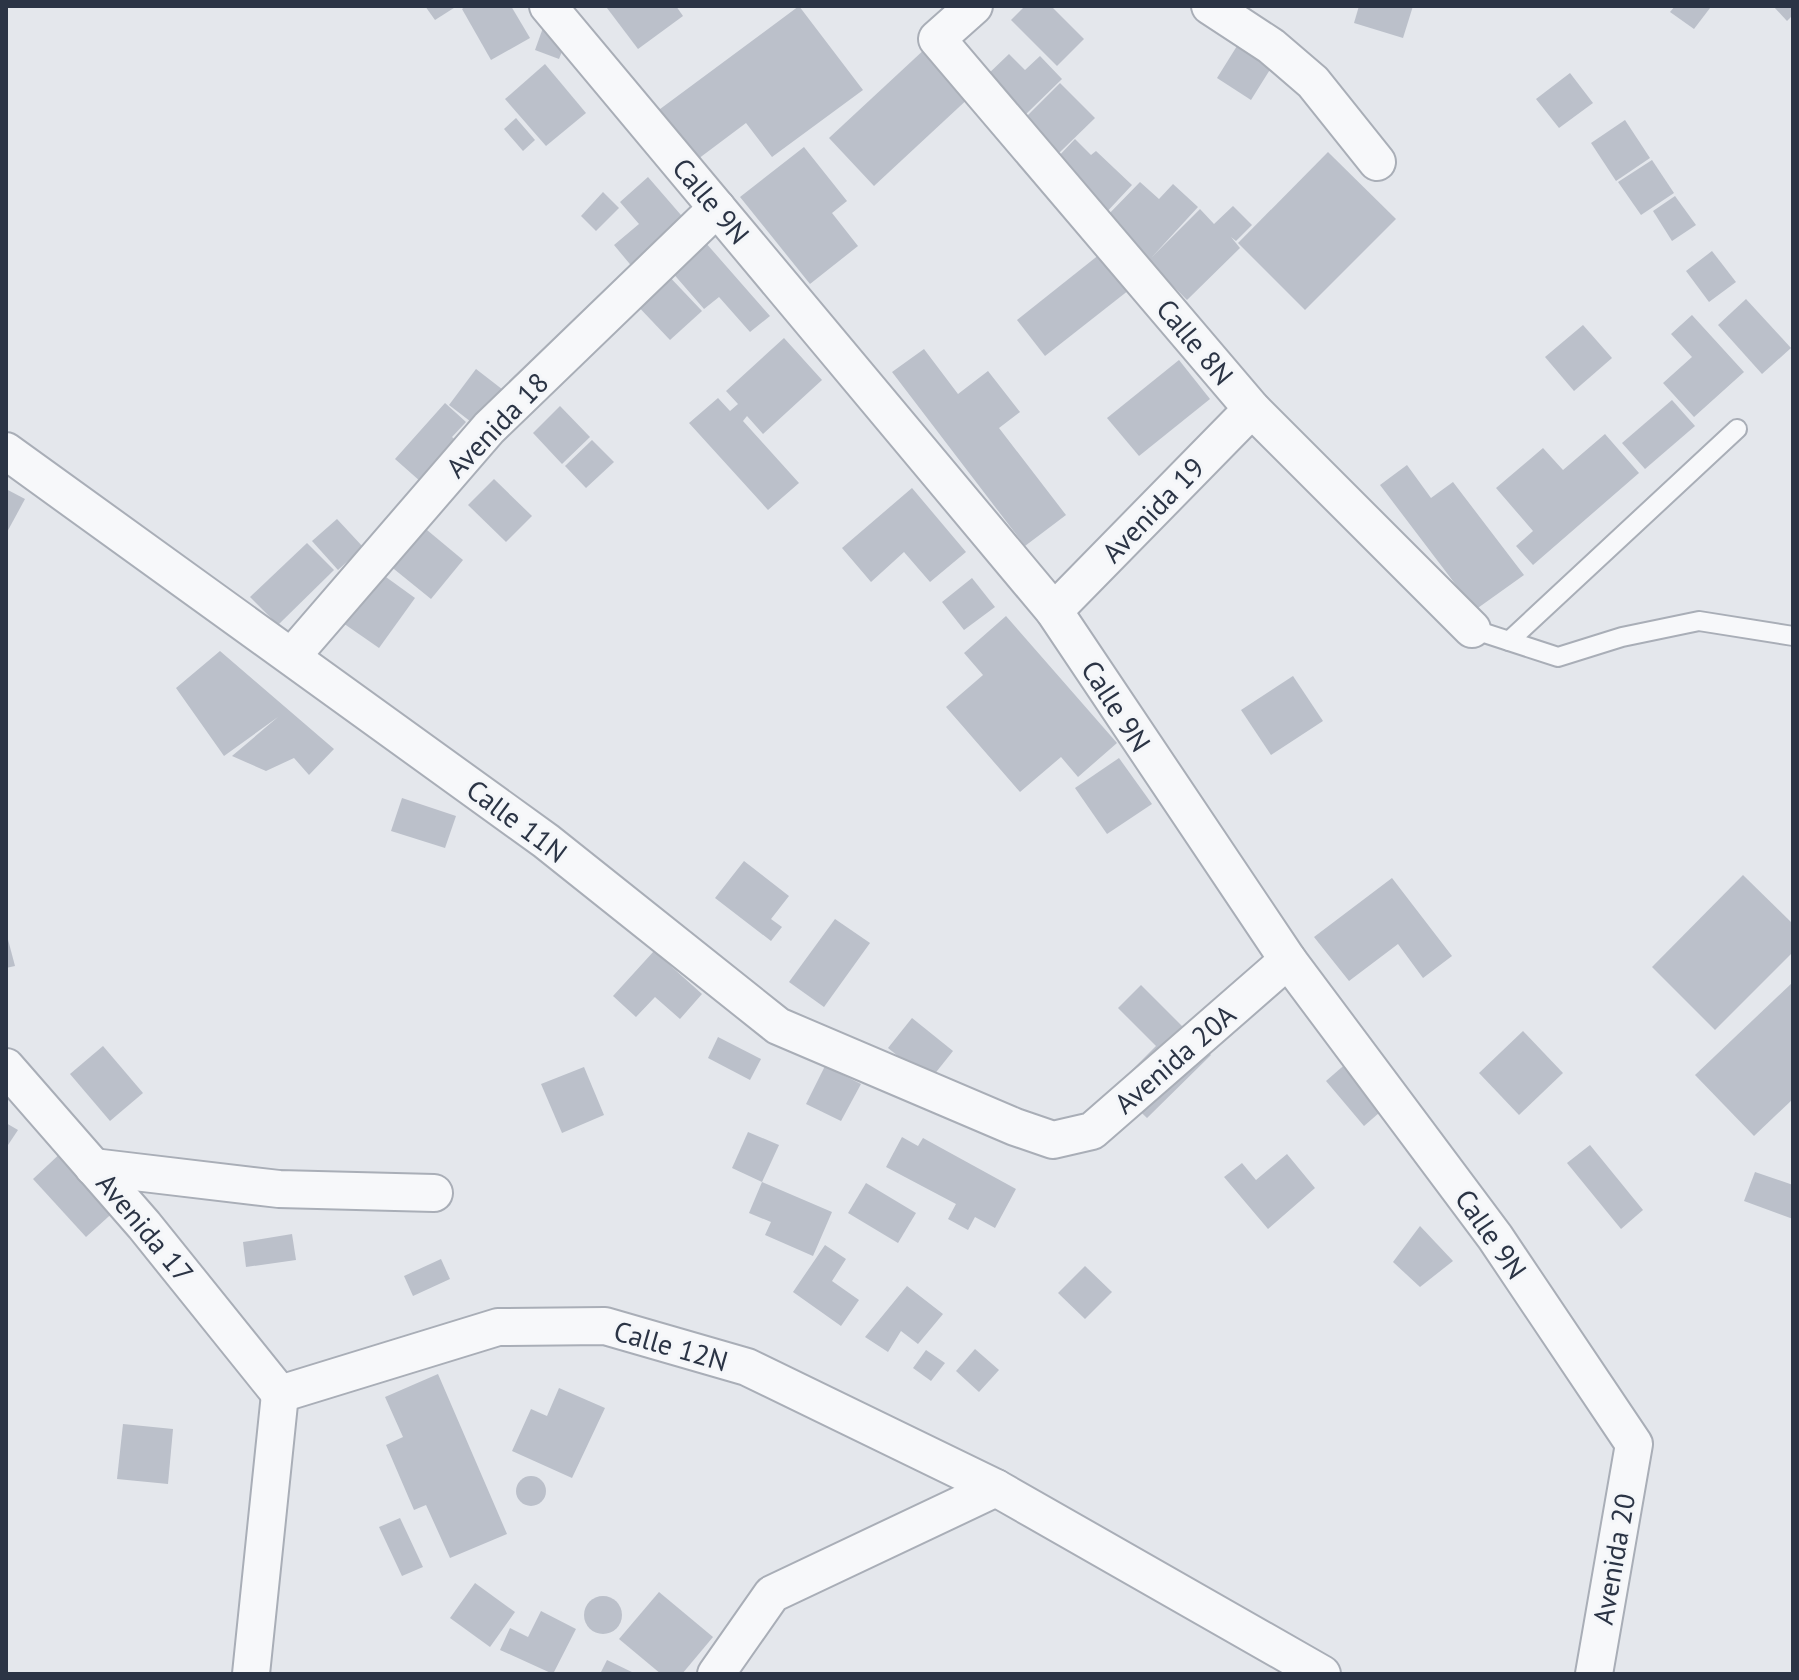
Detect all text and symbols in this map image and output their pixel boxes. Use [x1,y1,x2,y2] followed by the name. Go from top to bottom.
[665,150,758,251] street label: Calle 9N
[1149,291,1242,392] street label: Calle 8N
[437,364,556,485] street label: Avenida 18
[1093,449,1212,570] street label: Avenida 19
[1073,653,1160,758] street label: Calle 9N
[460,771,575,871] street label: Calle 11N
[1106,995,1243,1121] street label: Avenida 20A
[89,1165,202,1290] street label: Avenida 17
[1447,1182,1536,1286] street label: Calle 9N
[610,1312,732,1379] street label: Calle 12N
[1584,1490,1643,1627] street label: Avenida 20

